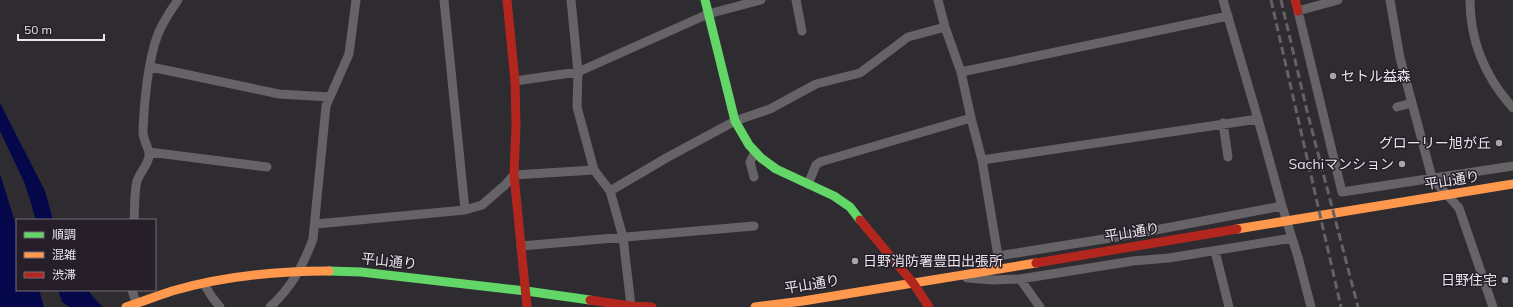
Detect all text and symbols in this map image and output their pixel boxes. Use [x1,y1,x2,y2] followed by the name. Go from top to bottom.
[18,16,104,42] scale bar
[24,22,52,37] text: 50 m
[1341,67,1411,85] place label: セトル益森
[1328,71,1338,81] marker: セトル益森
[1379,134,1491,152] place label: グローリー旭が丘
[1494,138,1504,148] marker: グローリー旭が丘
[1288,155,1394,173] place label: Sachiマンション
[1397,159,1407,169] marker: Sachiマンション
[1423,167,1481,193] street label: 平山通り
[16,219,156,291] legend
[1103,219,1161,245] street label: 平山通り
[52,227,76,242] text: 順調
[52,247,76,262] text: 混雑
[360,249,418,273] street label: 平山通り
[863,252,1003,270] place label: 日野消防署豊田出張所
[850,256,860,266] marker: 日野消防署豊田出張所
[52,267,76,282] text: 渋滞
[783,271,841,297] street label: 平山通り
[1441,271,1497,289] place label: 日野住宅
[1500,275,1510,285] marker: 日野住宅

